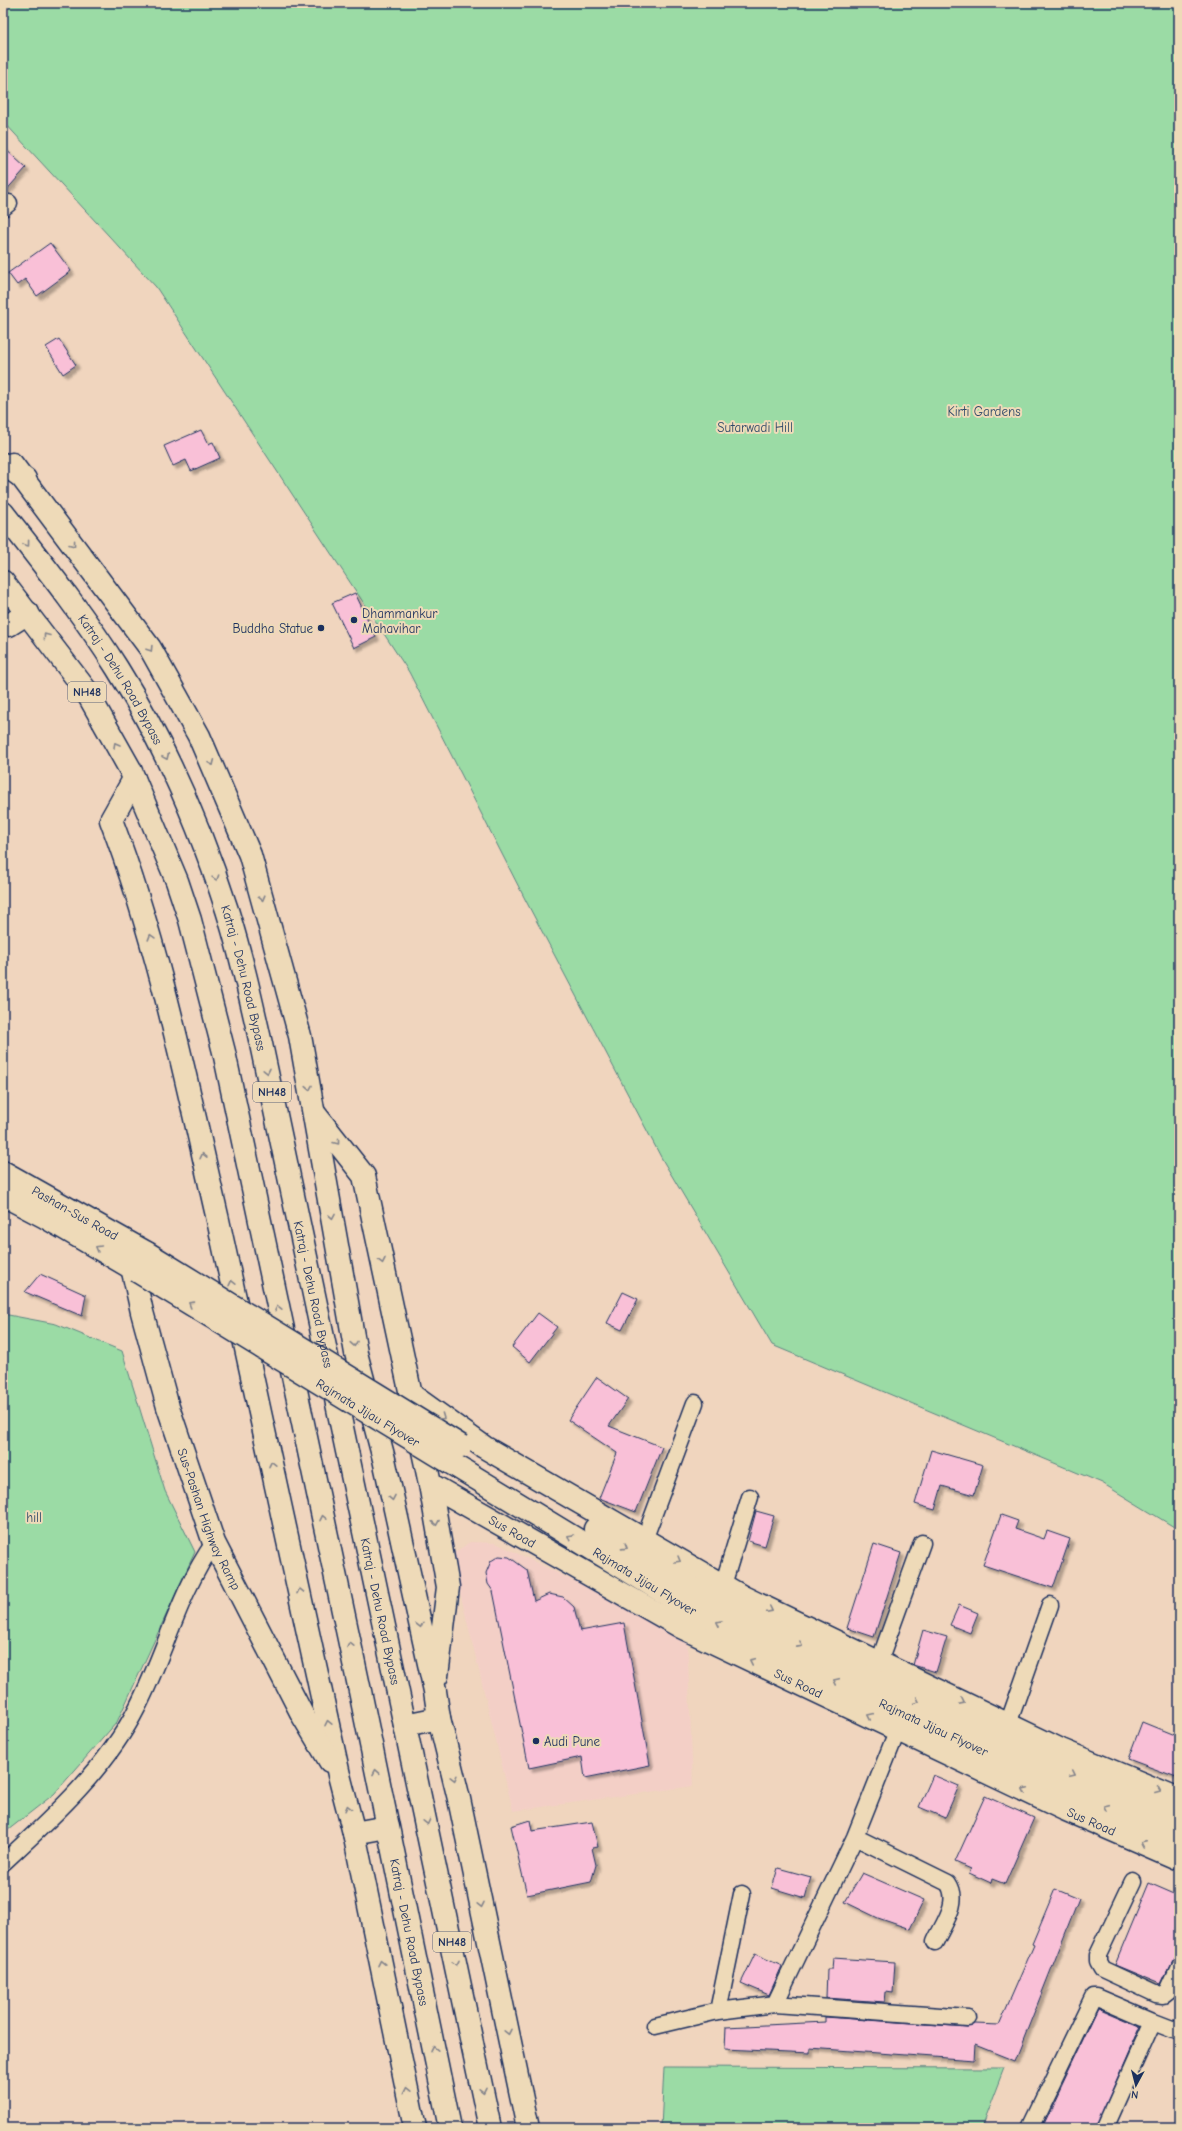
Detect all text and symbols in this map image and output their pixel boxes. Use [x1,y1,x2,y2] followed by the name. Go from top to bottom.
[947,404,1021,419] park label: Kirti Gardens
[717,420,793,435] park label: Sutarwadi Hill
[22,539,29,546] one-way arrow
[69,540,76,547] one-way arrow
[362,606,438,636] place label: Dhammankur Mahavihar
[75,611,166,747] street label: Katraj - Dehu Road Bypass
[349,615,359,625] marker: Dhammankur Mahavihar
[232,621,313,636] place label: Buddha Statue
[316,623,326,633] marker: Buddha Statue
[43,633,50,640] one-way arrow
[146,645,153,652] one-way arrow
[68,682,106,702] road number: NH48
[114,742,121,749] one-way arrow
[161,753,169,761] one-way arrow
[207,759,215,767] one-way arrow
[211,874,220,881] one-way arrow
[258,895,266,901] one-way arrow
[218,903,269,1052] street label: Katraj - Dehu Road Bypass
[147,933,156,940] one-way arrow
[262,1068,271,1074] one-way arrow
[253,1082,291,1102] road number: NH48
[304,1085,313,1092] one-way arrow
[332,1137,339,1144] one-way arrow
[200,1153,208,1159] one-way arrow
[29,1183,121,1243] street label: Pashan-Sus Road
[327,1213,335,1220] one-way arrow
[291,1219,336,1369] street label: Katraj - Dehu Road Bypass
[95,1245,102,1252] one-way arrow
[377,1258,385,1264] one-way arrow
[228,1280,236,1286] one-way arrow
[188,1301,195,1309] one-way arrow
[275,1305,283,1311] one-way arrow
[349,1341,358,1348] one-way arrow
[313,1375,423,1451] street label: Rajmata Jijau Flyover
[437,1412,444,1419] one-way arrow
[174,1446,244,1593] street label: Sus-Pashan Highway Ramp
[269,1461,277,1468] one-way arrow
[387,1495,396,1501] one-way arrow
[26,1510,42,1525] park label: hill
[486,1512,538,1551] street label: Sus Road
[319,1515,327,1521] one-way arrow
[432,1520,440,1526] one-way arrow
[567,1535,574,1542] one-way arrow
[358,1536,403,1686] street label: Katraj - Dehu Road Bypass
[621,1543,628,1550] one-way arrow
[590,1544,700,1619] street label: Rajmata Jijau Flyover
[674,1555,681,1562] one-way arrow
[296,1588,304,1595] one-way arrow
[765,1605,773,1613] one-way arrow
[716,1620,723,1628] one-way arrow
[415,1621,423,1628] one-way arrow
[796,1640,803,1648] one-way arrow
[346,1642,355,1649] one-way arrow
[749,1658,756,1666] one-way arrow
[772,1665,825,1701] street label: Sus Road
[832,1678,840,1686] one-way arrow
[877,1696,991,1760] street label: Rajmata Jijau Flyover
[913,1696,920,1704] one-way arrow
[958,1697,966,1705] one-way arrow
[866,1713,874,1721] one-way arrow
[324,1720,332,1726] one-way arrow
[544,1734,600,1749] place label: Audi Pune
[531,1736,541,1746] marker: Audi Pune
[373,1769,381,1775] one-way arrow
[1069,1769,1076,1777] one-way arrow
[449,1775,457,1781] one-way arrow
[1154,1785,1161,1793] one-way arrow
[1022,1787,1029,1795] one-way arrow
[1065,1804,1118,1839] street label: Sus Road
[1102,1804,1110,1812] one-way arrow
[344,1805,352,1811] one-way arrow
[422,1819,430,1825] one-way arrow
[1140,1841,1148,1849] one-way arrow
[387,1857,432,2007] street label: Katraj - Dehu Road Bypass
[476,1902,484,1908] one-way arrow
[433,1932,471,1952] road number: NH48
[377,1959,385,1966] one-way arrow
[452,1960,460,1966] one-way arrow
[503,2029,511,2036] one-way arrow
[430,2046,438,2052] one-way arrow
[1116,2065,1156,2105] north arrow
[404,2087,412,2093] one-way arrow
[478,2087,486,2094] one-way arrow
[1130,2088,1139,2101] text: N

